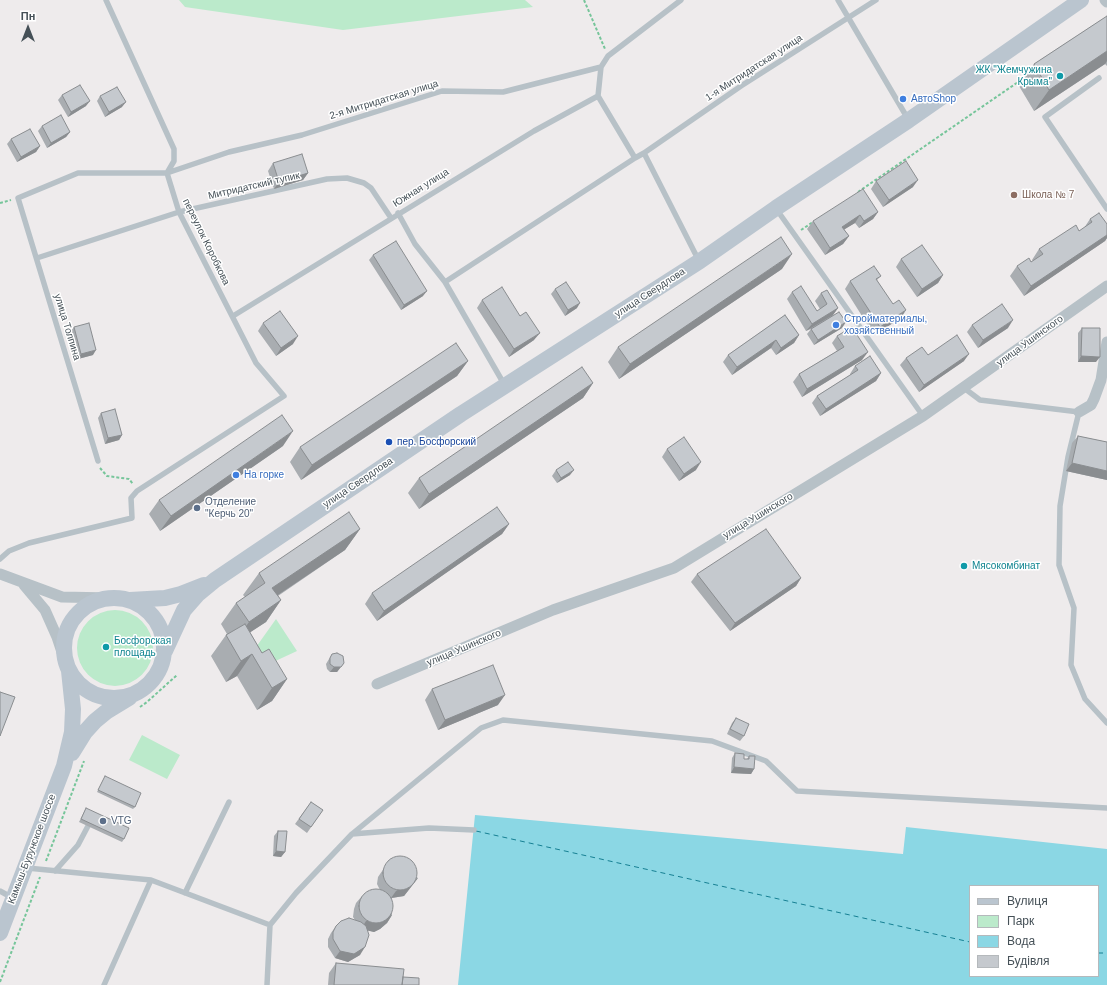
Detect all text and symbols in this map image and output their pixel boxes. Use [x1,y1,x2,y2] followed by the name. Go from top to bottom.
[8,8,48,48] north arrow
[21,10,35,22] text: Пн
[703,32,805,104] street label: 1-я Митридатская улица
[975,64,1052,88] place label: ЖК "Жемчужина Крыма"
[1055,71,1065,81] marker: ЖК "Жемчужина Крыма"
[328,78,440,122] street label: 2-я Митридатская улица
[911,93,956,105] place label: АвтоShop
[898,94,908,104] marker: АвтоShop
[391,166,451,210] street label: Южная улица
[207,170,301,202] street label: Митридатский тупик
[1022,189,1074,201] place label: Школа № 7
[1009,190,1019,200] marker: Школа № 7
[180,197,232,287] street label: переулок Коробкова
[612,266,688,320] street label: улица Свердлова
[51,292,83,362] street label: улица Толпина
[844,313,927,336] place label: Стройматериалы, хозяйственный
[994,313,1066,369] street label: улица Ушинского
[831,320,841,330] marker: Стройматериалы, хозяйственный
[397,436,476,448] place label: пер. Босфорский
[384,437,394,447] marker: пер. Босфорский
[321,455,395,511] street label: улица Свердлова
[244,469,284,481] place label: На горке
[231,470,241,480] marker: На горке
[721,490,795,542] street label: улица Ушинского
[205,496,256,520] place label: Отделение "Керчь 20"
[192,503,202,513] marker: Отделение "Керчь 20"
[972,560,1040,572] place label: Мясокомбинат
[959,561,969,571] marker: Мясокомбинат
[425,627,503,669] street label: улица Ушинского
[114,635,171,658] place label: Босфорская площадь
[101,642,111,652] marker: Босфорская площадь
[6,792,58,906] street label: Камыш-Бурунское шоссе
[111,815,132,827] place label: VTG
[98,816,108,826] marker: VTG
[969,885,1099,977] legend
[1007,894,1048,908] text: Вулиця
[1007,914,1034,928] text: Парк
[1007,934,1035,948] text: Вода
[1007,954,1049,968] text: Будівля

